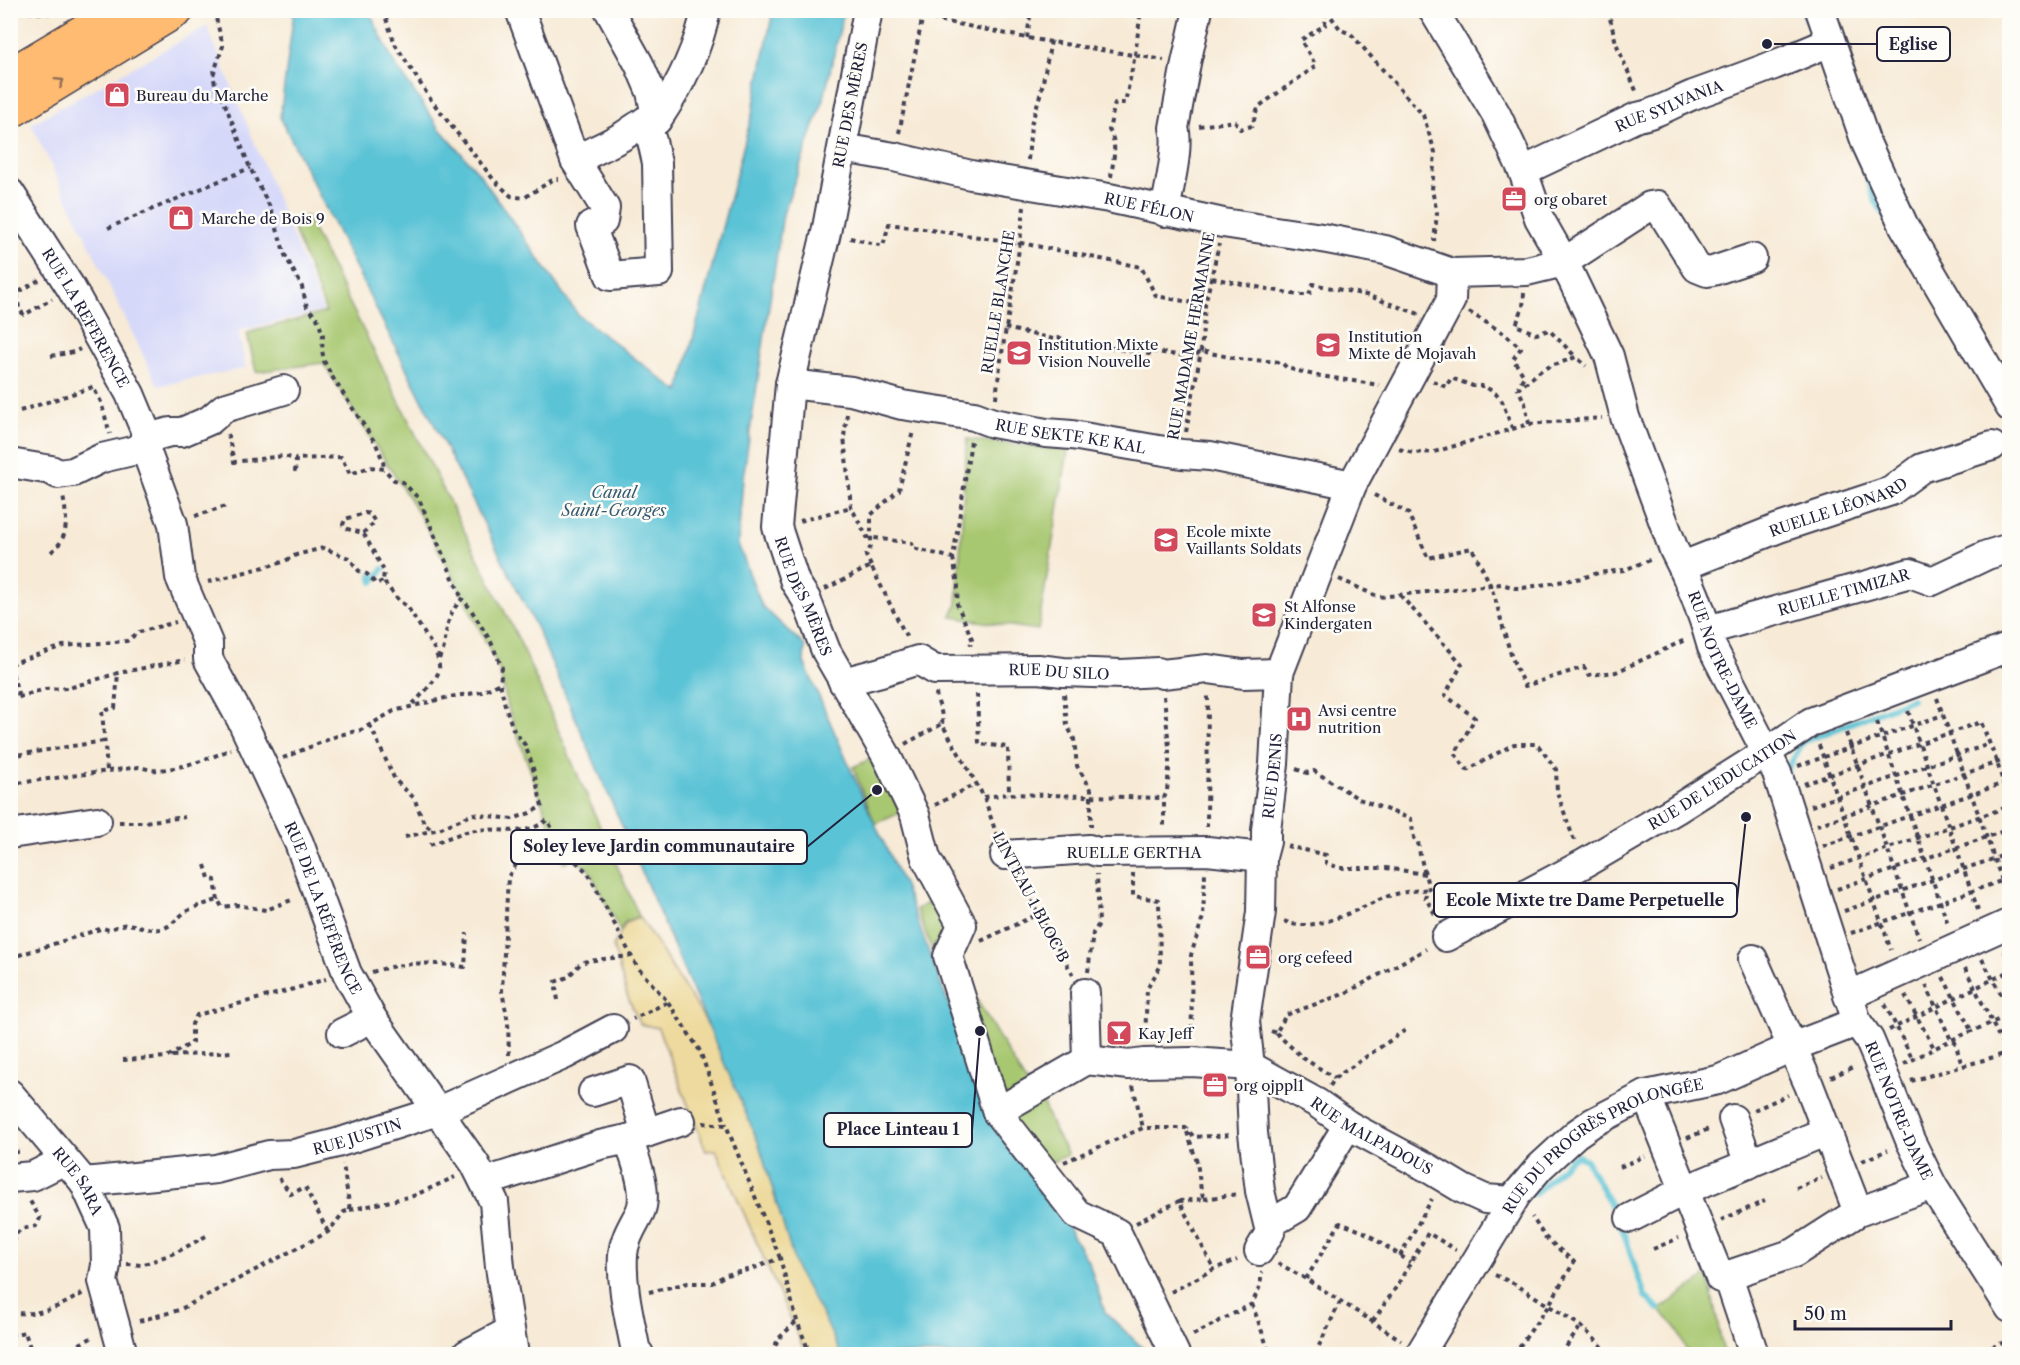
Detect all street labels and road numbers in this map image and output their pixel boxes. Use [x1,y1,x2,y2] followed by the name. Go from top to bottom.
[828,40,872,170] street label: RUE DES MÈRES
[1612,75,1726,136] street label: RUE SYLVANIA
[1103,188,1196,226] street label: RUE FÉLON
[977,229,1019,375] street label: RUELLE BLANCHE
[1163,231,1219,441] street label: RUE MADAME HERMANNE
[38,244,134,391] street label: RUE LA REFERENCE
[994,414,1147,457] street label: RUE SEKTE KE KAL
[1766,473,1911,541] street label: RUELLE LÉONARD
[771,534,836,658] street label: RUE DES MÈRES
[1776,564,1913,619] street label: RUELLE TIMIZAR
[1684,588,1762,732] street label: RUE NOTRE-DAME
[1008,659,1110,683] street label: RUE DU SILO
[1645,725,1800,833] street label: RUE DE L'EDUCATION
[1258,733,1285,820] street label: RUE DENIS
[281,818,366,998] street label: RUE DE LA RÉFÉRENCE
[989,829,1073,965] street label: LINTEAU 1 BLOC B
[1067,843,1202,862] street label: RUELLE GERTHA
[1861,1038,1937,1183] street label: RUE NOTRE-DAME
[1498,1074,1705,1217] street label: RUE DU PROGRÈS PROLONGÉE
[1307,1092,1436,1178] street label: RUE MALPADOUS
[311,1114,404,1158] street label: RUE JUSTIN
[49,1143,108,1219] street label: RUE SARA

